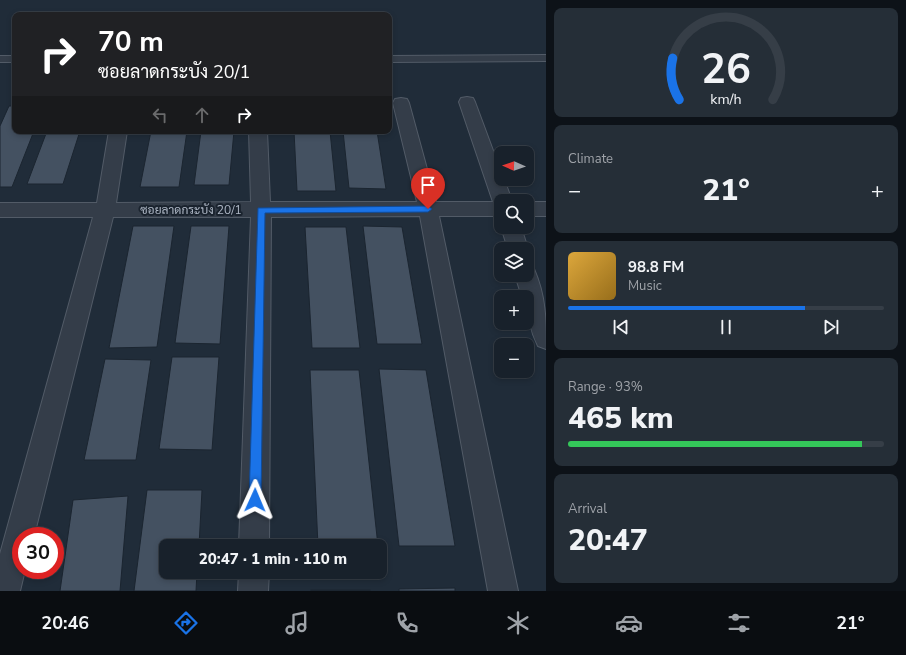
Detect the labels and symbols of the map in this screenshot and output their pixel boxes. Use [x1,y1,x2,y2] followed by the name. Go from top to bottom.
[494,146,534,186] north arrow
[411,168,445,209] pin
[140,202,242,218] street label: ซอยลาดกระบัง 20/1
[234,479,276,521] position arrow
[12,527,64,579] speed limit sign: 30

